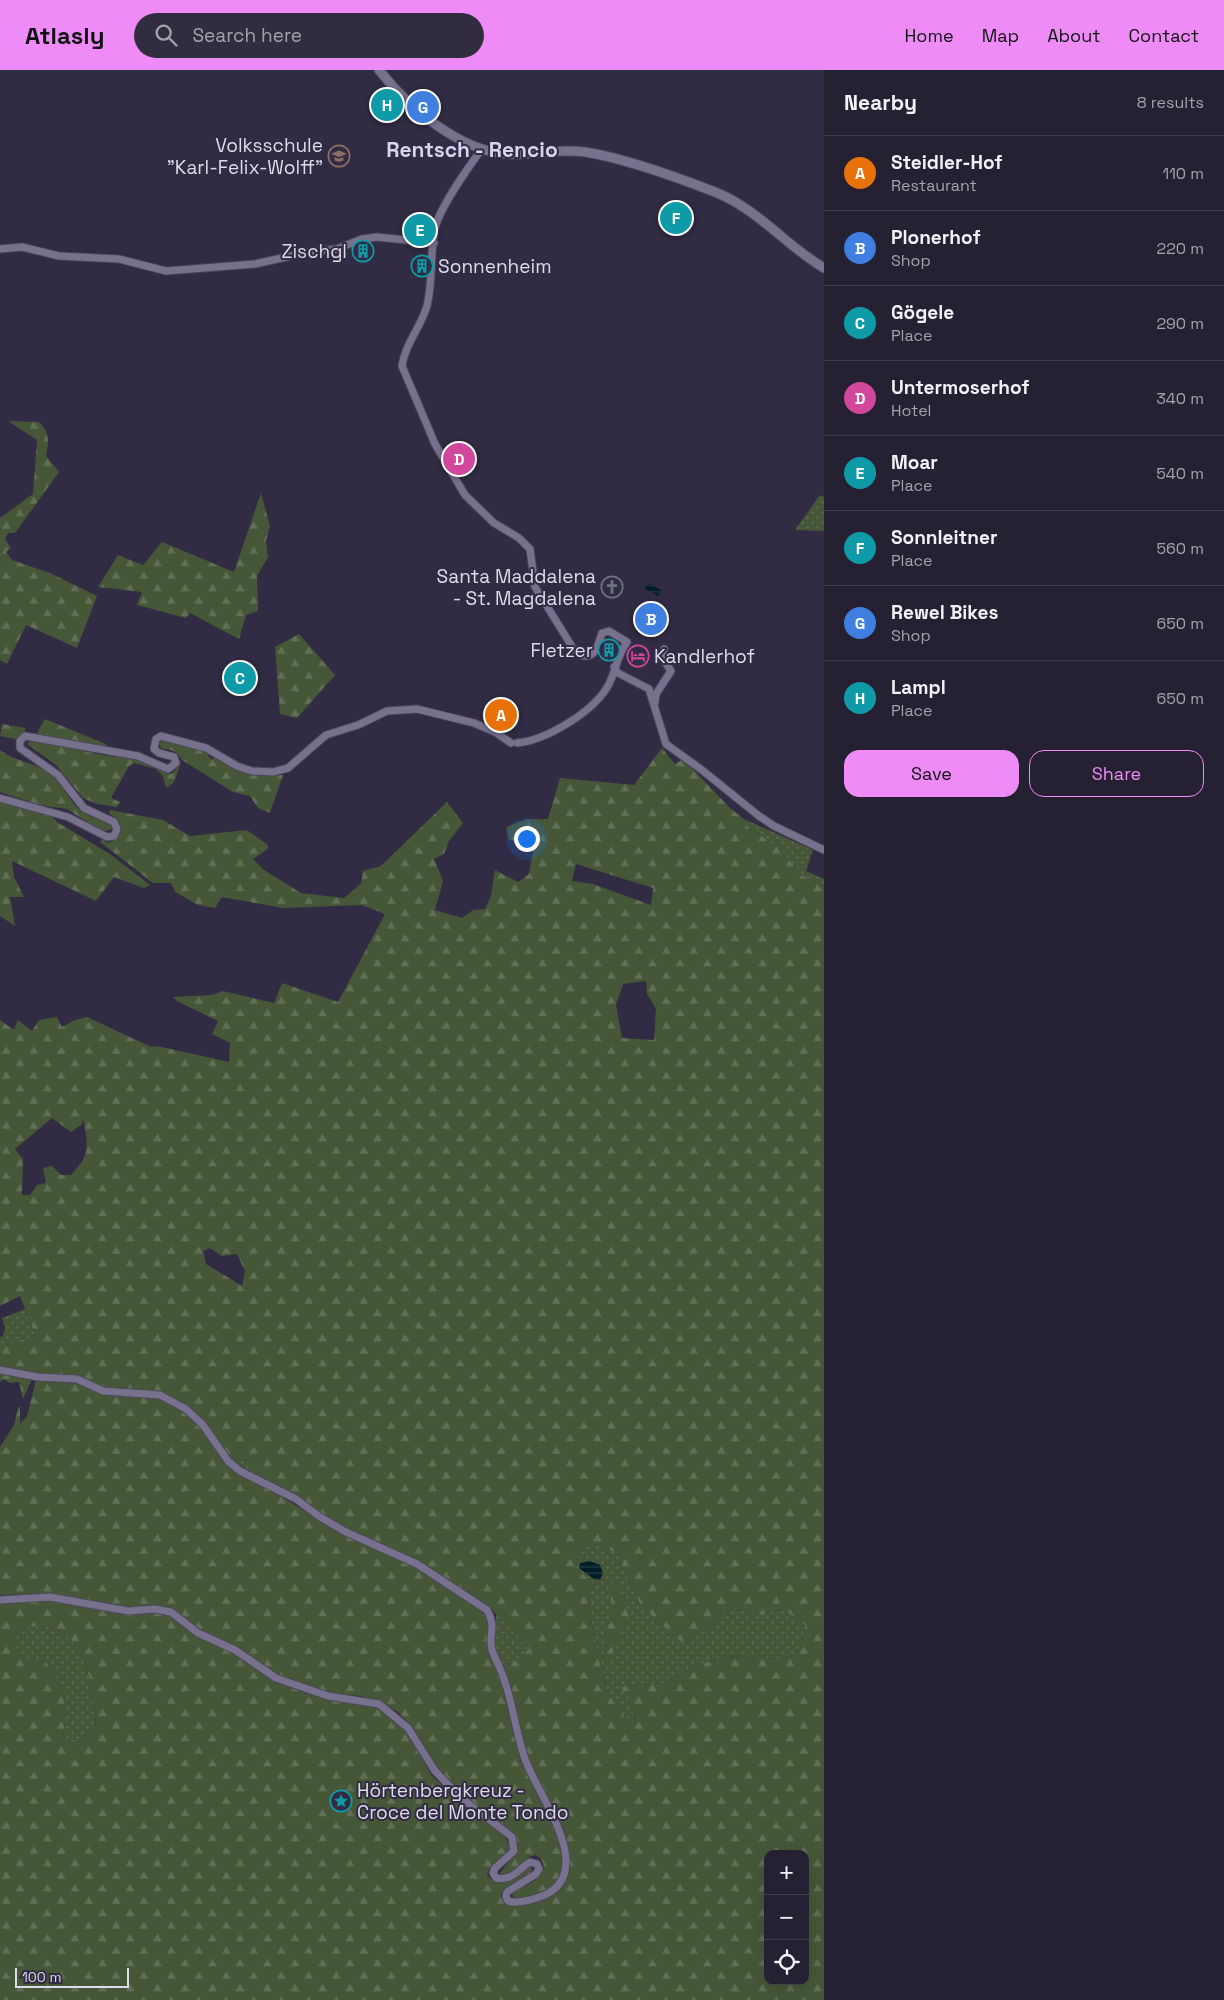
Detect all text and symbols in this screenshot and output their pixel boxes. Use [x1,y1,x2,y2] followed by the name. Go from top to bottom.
[134,13,484,58] search box
[25,20,104,51] text: Atlasly
[152,21,180,49] icon: search
[192,23,302,48] text: Search here
[905,24,954,47] text: Home
[982,24,1019,47] text: Map
[1047,24,1101,47] text: About
[1129,24,1199,47] text: Contact
[371,86,403,124] pin: H
[407,88,439,126] pin: G
[844,89,917,116] text: Nearby
[1137,92,1204,113] text: 8 results
[167,133,323,180] place label: Volksschule "Karl-Felix-Wolff"
[386,136,558,163] district label: Rentsch - Rencio
[327,144,351,168] school or university icon: Volksschule "Karl-Felix-Wolff"
[891,150,1003,175] text: Steidler-Hof
[855,163,865,184] text: A
[1162,163,1204,184] text: 110 m
[891,175,977,196] text: Restaurant
[660,199,692,237] pin: F
[404,211,436,249] pin: E
[891,225,981,250] text: Plonerhof
[855,238,865,259] text: B
[1157,238,1204,259] text: 220 m
[282,239,347,264] place label: Zischgl
[351,239,375,263] building icon: Zischgl
[891,250,931,271] text: Shop
[410,254,434,278] building icon: Sonnenheim
[438,254,551,279] place label: Sonnenheim
[891,300,954,325] text: Gögele
[855,313,865,334] text: C
[1156,313,1204,334] text: 290 m
[891,325,933,346] text: Place
[891,375,1030,400] text: Untermoserhof
[855,388,865,409] text: D
[1156,388,1204,409] text: 340 m
[891,400,932,421] text: Hotel
[443,440,475,478] pin: D
[891,450,938,475] text: Moar
[856,463,864,484] text: E
[1156,463,1204,484] text: 540 m
[891,475,933,496] text: Place
[891,525,997,550] text: Sonnleitner
[856,538,864,559] text: F
[1156,538,1204,559] text: 560 m
[891,550,933,571] text: Place
[437,564,596,611] place label: Santa Maddalena - St. Magdalena
[600,575,624,599] church icon: Santa Maddalena - St. Magdalena
[635,600,667,638] pin: B
[891,600,998,625] text: Rewel Bikes
[855,613,865,634] text: G
[1156,613,1204,634] text: 650 m
[891,625,931,646] text: Shop
[531,638,593,663] place label: Fletzer
[597,638,621,662] building icon: Fletzer
[626,644,650,668] hotel icon: Kandlerhof
[654,644,755,669] place label: Kandlerhof
[224,659,256,697] pin: C
[891,675,946,700] text: Lampl
[855,688,865,709] text: H
[1156,688,1204,709] text: 650 m
[485,696,517,734] pin: A
[891,700,933,721] text: Place
[844,750,1019,797] button: Save
[1029,750,1204,797] button: Share
[514,826,540,852] your location
[357,1778,569,1825] place label: Hörtenbergkreuz - Croce del Monte Tondo
[329,1789,353,1813] place icon: Hörtenbergkreuz - Croce del Monte Tondo
[764,1850,809,1985] map controls
[764,1850,809,1895] button: +
[764,1895,809,1940] button: −
[764,1940,809,1985] button: locate
[15,1965,129,1988] scale bar
[22,1968,61,1986] text: 100 m

